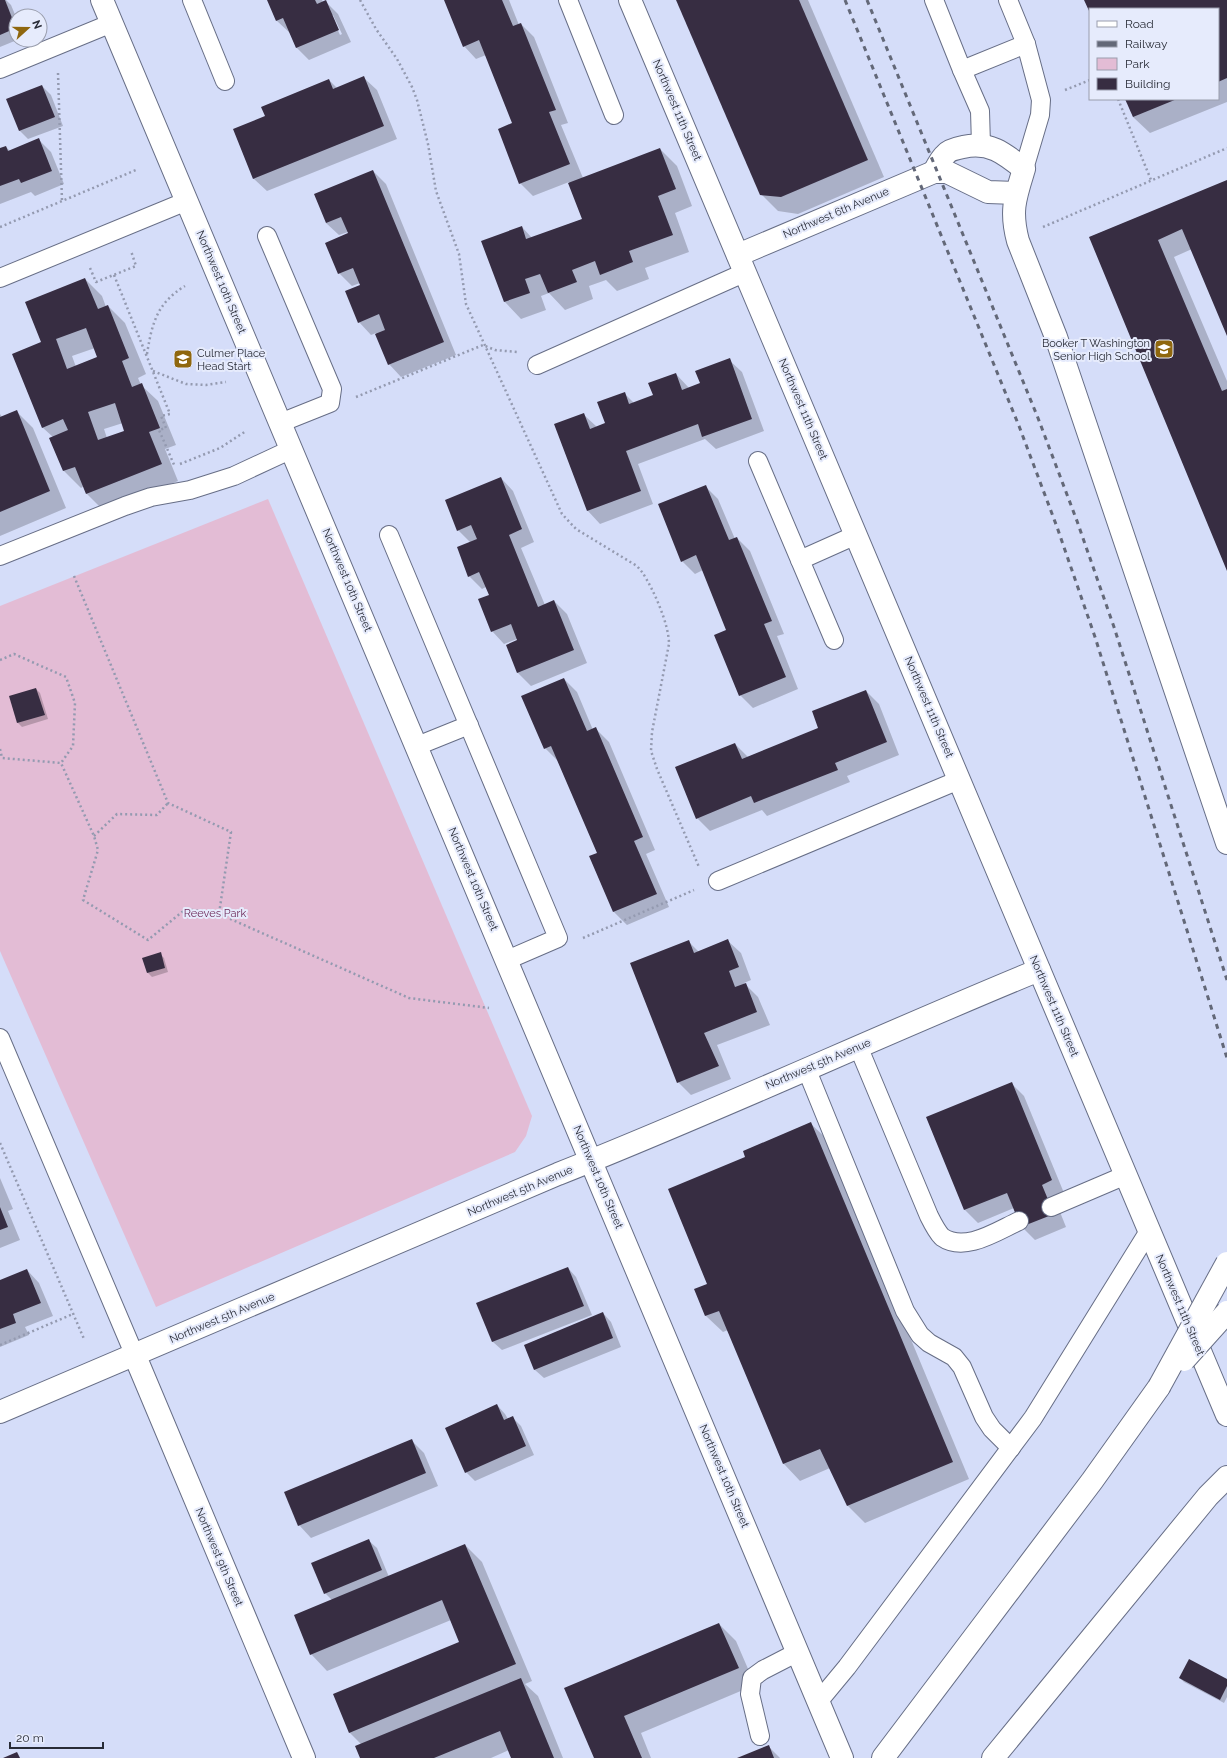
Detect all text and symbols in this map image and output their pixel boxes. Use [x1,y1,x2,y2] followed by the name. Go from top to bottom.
[8,8,48,48] north arrow
[1089,8,1219,100] legend
[1125,17,1154,31] text: Road
[29,18,44,31] text: N
[1125,37,1168,51] text: Railway
[650,57,704,163] street label: Northwest 11th Street
[1125,57,1150,71] text: Park
[1125,77,1171,91] text: Building
[781,185,891,241] street label: Northwest 6th Avenue
[193,229,249,336] street label: Northwest 10th Street
[1042,337,1150,363] place label: Booker T Washington Senior High School
[1153,338,1175,360] school or university icon: Booker T Washington Senior High School
[197,347,266,373] place label: Culmer Place Head Start
[172,348,194,370] school or university icon: Culmer Place Head Start
[776,356,830,462] street label: Northwest 11th Street
[319,527,375,634] street label: Northwest 10th Street
[902,654,956,760] street label: Northwest 11th Street
[445,826,501,933] street label: Northwest 10th Street
[184,907,246,920] park label: Reeves Park
[1027,953,1081,1059] street label: Northwest 11th Street
[763,1036,873,1092] street label: Northwest 5th Avenue
[570,1124,626,1231] street label: Northwest 10th Street
[465,1163,575,1219] street label: Northwest 5th Avenue
[1153,1252,1207,1358] street label: Northwest 11th Street
[167,1290,277,1346] street label: Northwest 5th Avenue
[696,1423,752,1530] street label: Northwest 10th Street
[192,1506,246,1608] street label: Northwest 9th Street
[10,1724,103,1750] scale bar
[16,1731,44,1745] text: 20 m

